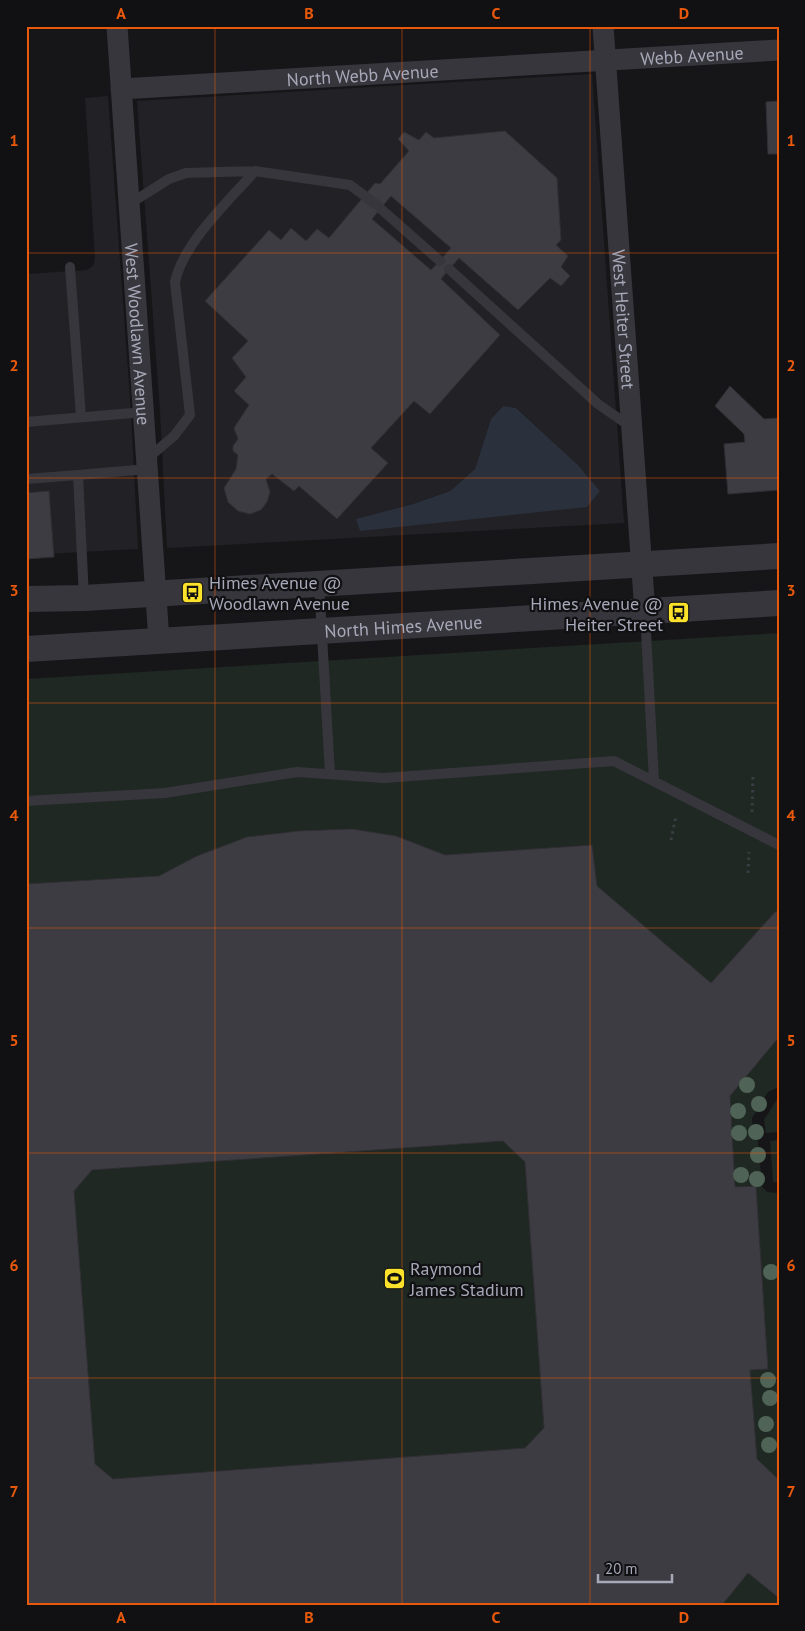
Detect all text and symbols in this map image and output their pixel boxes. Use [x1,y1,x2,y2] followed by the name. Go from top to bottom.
[116,3,126,23] text: A
[304,3,314,23] text: B
[492,3,501,23] text: C
[679,3,689,23] text: D
[640,41,744,70] street label: Webb Avenue
[286,59,439,91] street label: North Webb Avenue
[9,130,19,150] text: 1
[786,130,796,150] text: 1
[120,242,156,426] street label: West Woodlawn Avenue
[608,249,640,390] street label: West Heiter Street
[9,355,19,375] text: 2
[786,355,796,375] text: 2
[209,571,350,615] place label: Himes Avenue @ Woodlawn Avenue
[9,580,19,600] text: 3
[181,580,205,604] bus stop icon: Himes Avenue @ Woodlawn Avenue
[786,580,796,600] text: 3
[530,592,663,636] place label: Himes Avenue @ Heiter Street
[667,601,691,625] bus stop icon: Himes Avenue @ Heiter Street
[324,610,483,642] street label: North Himes Avenue
[9,805,19,825] text: 4
[786,805,796,825] text: 4
[9,1030,19,1050] text: 5
[786,1030,796,1050] text: 5
[9,1255,19,1275] text: 6
[786,1255,796,1275] text: 6
[409,1257,524,1301] place label: Raymond James Stadium
[382,1266,406,1290] sports icon: Raymond James Stadium
[9,1481,19,1501] text: 7
[786,1481,796,1501] text: 7
[598,1551,671,1583] scale bar
[605,1559,638,1578] text: 20 m
[116,1607,126,1627] text: A
[304,1607,314,1627] text: B
[492,1607,501,1627] text: C
[679,1607,689,1627] text: D

